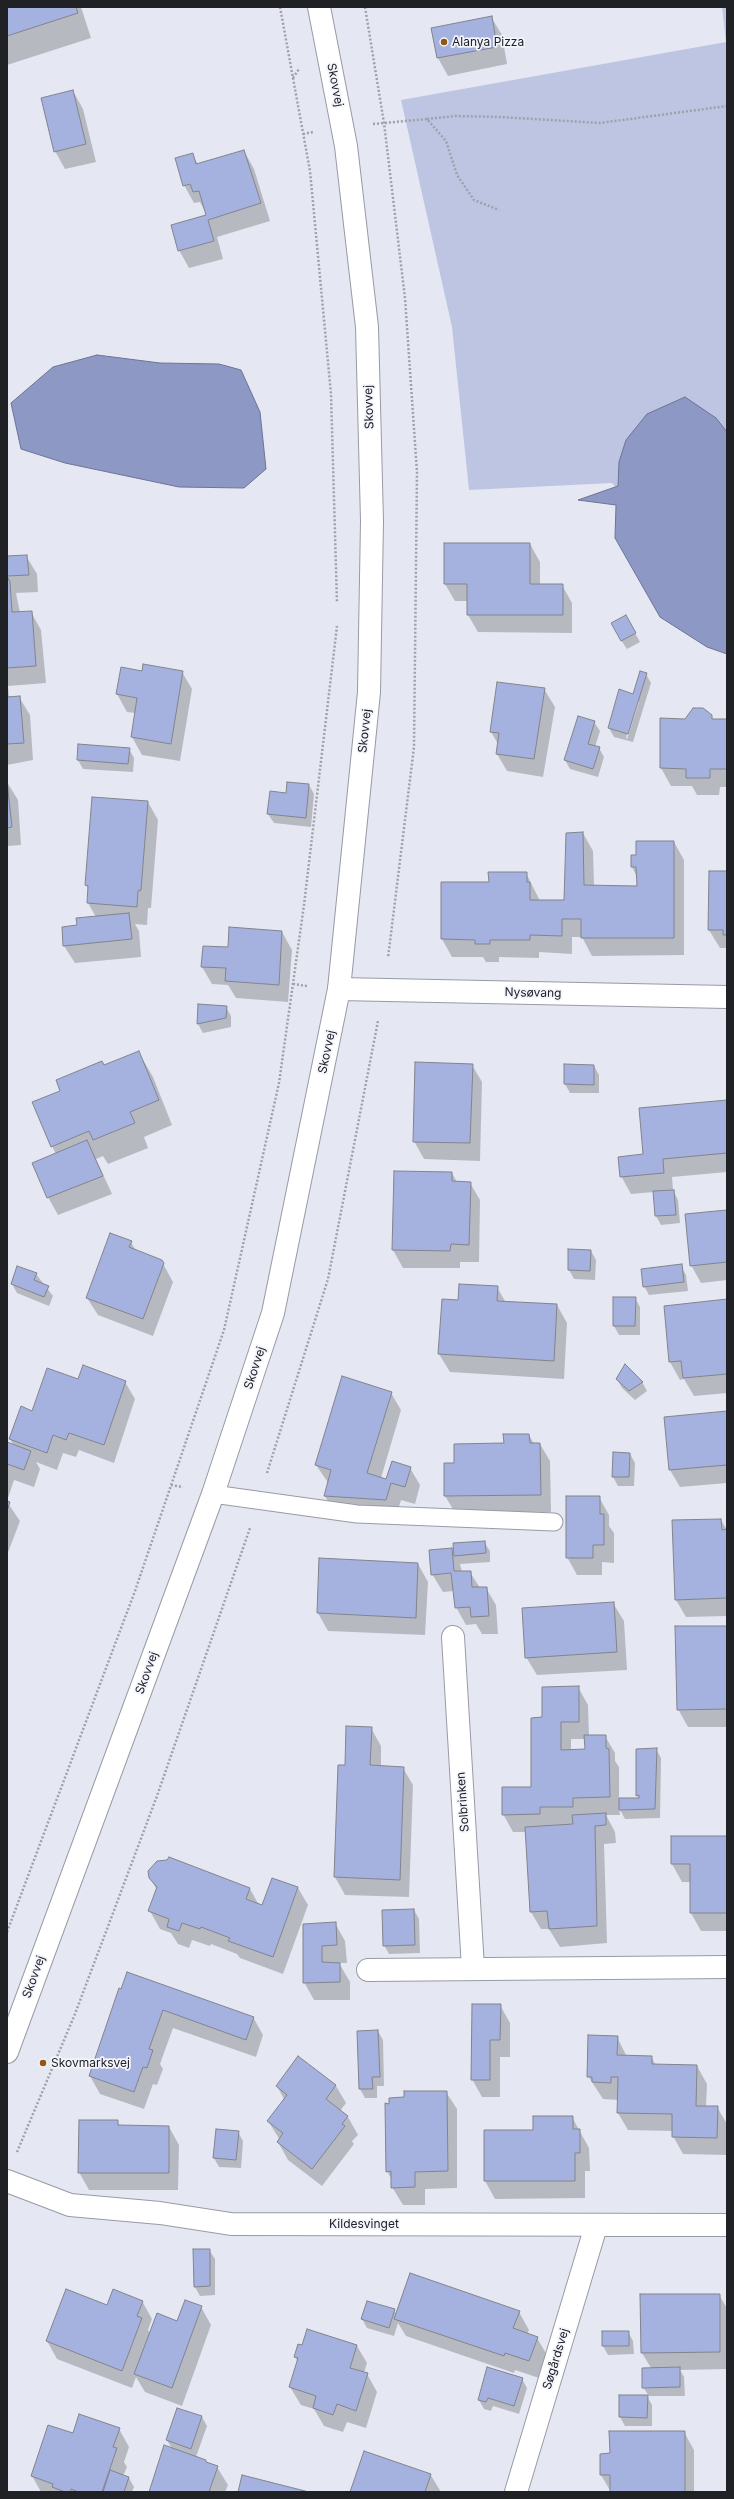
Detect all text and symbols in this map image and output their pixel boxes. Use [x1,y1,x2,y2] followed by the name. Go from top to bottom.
[452,35,524,49] place label: Alanya Pizza
[439,37,449,47] marker: Alanya Pizza
[324,62,346,108] street label: Skovvej
[361,385,377,429] street label: Skovvej
[356,708,374,754] street label: Skovvej
[504,985,562,1001] street label: Nysøvang
[315,1029,339,1075] street label: Skovvej
[241,1345,269,1391] street label: Skovvej
[133,1650,161,1696] street label: Skovvej
[454,1771,472,1833] street label: Solbrinken
[20,1954,48,2000] street label: Skovvej
[51,2056,130,2070] place label: Skovmarksvej
[38,2058,48,2068] marker: Skovmarksvej
[329,2217,399,2231] street label: Kildesvinget
[540,2327,572,2391] street label: Søgårdsvej

